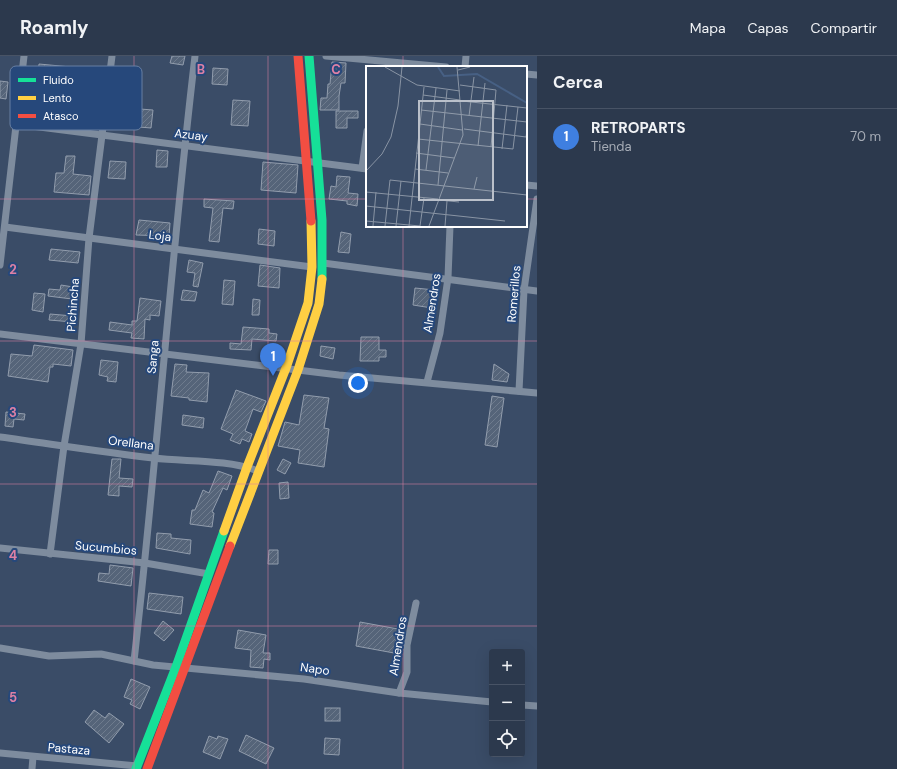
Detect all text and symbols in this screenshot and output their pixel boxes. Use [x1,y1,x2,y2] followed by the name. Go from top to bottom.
[20,15,89,40] text: Roamly
[690,19,726,37] text: Mapa
[748,19,789,37] text: Capas
[811,19,877,37] text: Compartir
[197,61,205,78] text: B
[331,61,341,78] text: C
[10,66,142,130] legend
[366,66,527,227] inset map
[553,71,603,93] text: Cerca
[43,73,74,87] text: Fluido
[43,91,72,105] text: Lento
[43,109,78,123] text: Atasco
[591,118,686,138] text: RETROPARTS
[173,125,209,145] street label: Azuay
[564,128,568,145] text: 1
[850,128,881,145] text: 70 m
[591,138,631,155] text: Tienda
[148,227,172,245] street label: Loja
[9,261,17,278] text: 2
[504,265,524,323] street label: Romerillos
[419,272,445,334] street label: Almendros
[63,278,83,332] street label: Pichincha
[144,340,162,374] street label: Sanga
[260,343,286,376] pin: 1
[348,373,368,393] your location
[9,404,17,421] text: 3
[107,432,155,454] street label: Orellana
[75,537,137,559] street label: Sucumbios
[9,547,17,564] text: 4
[385,615,411,677] street label: Almendros
[489,649,525,757] map controls
[489,649,525,685] button: +
[299,659,331,679] street label: Napo
[489,685,525,721] button: −
[9,689,17,706] text: 5
[489,721,525,757] button: locate
[47,739,91,759] street label: Pastaza

